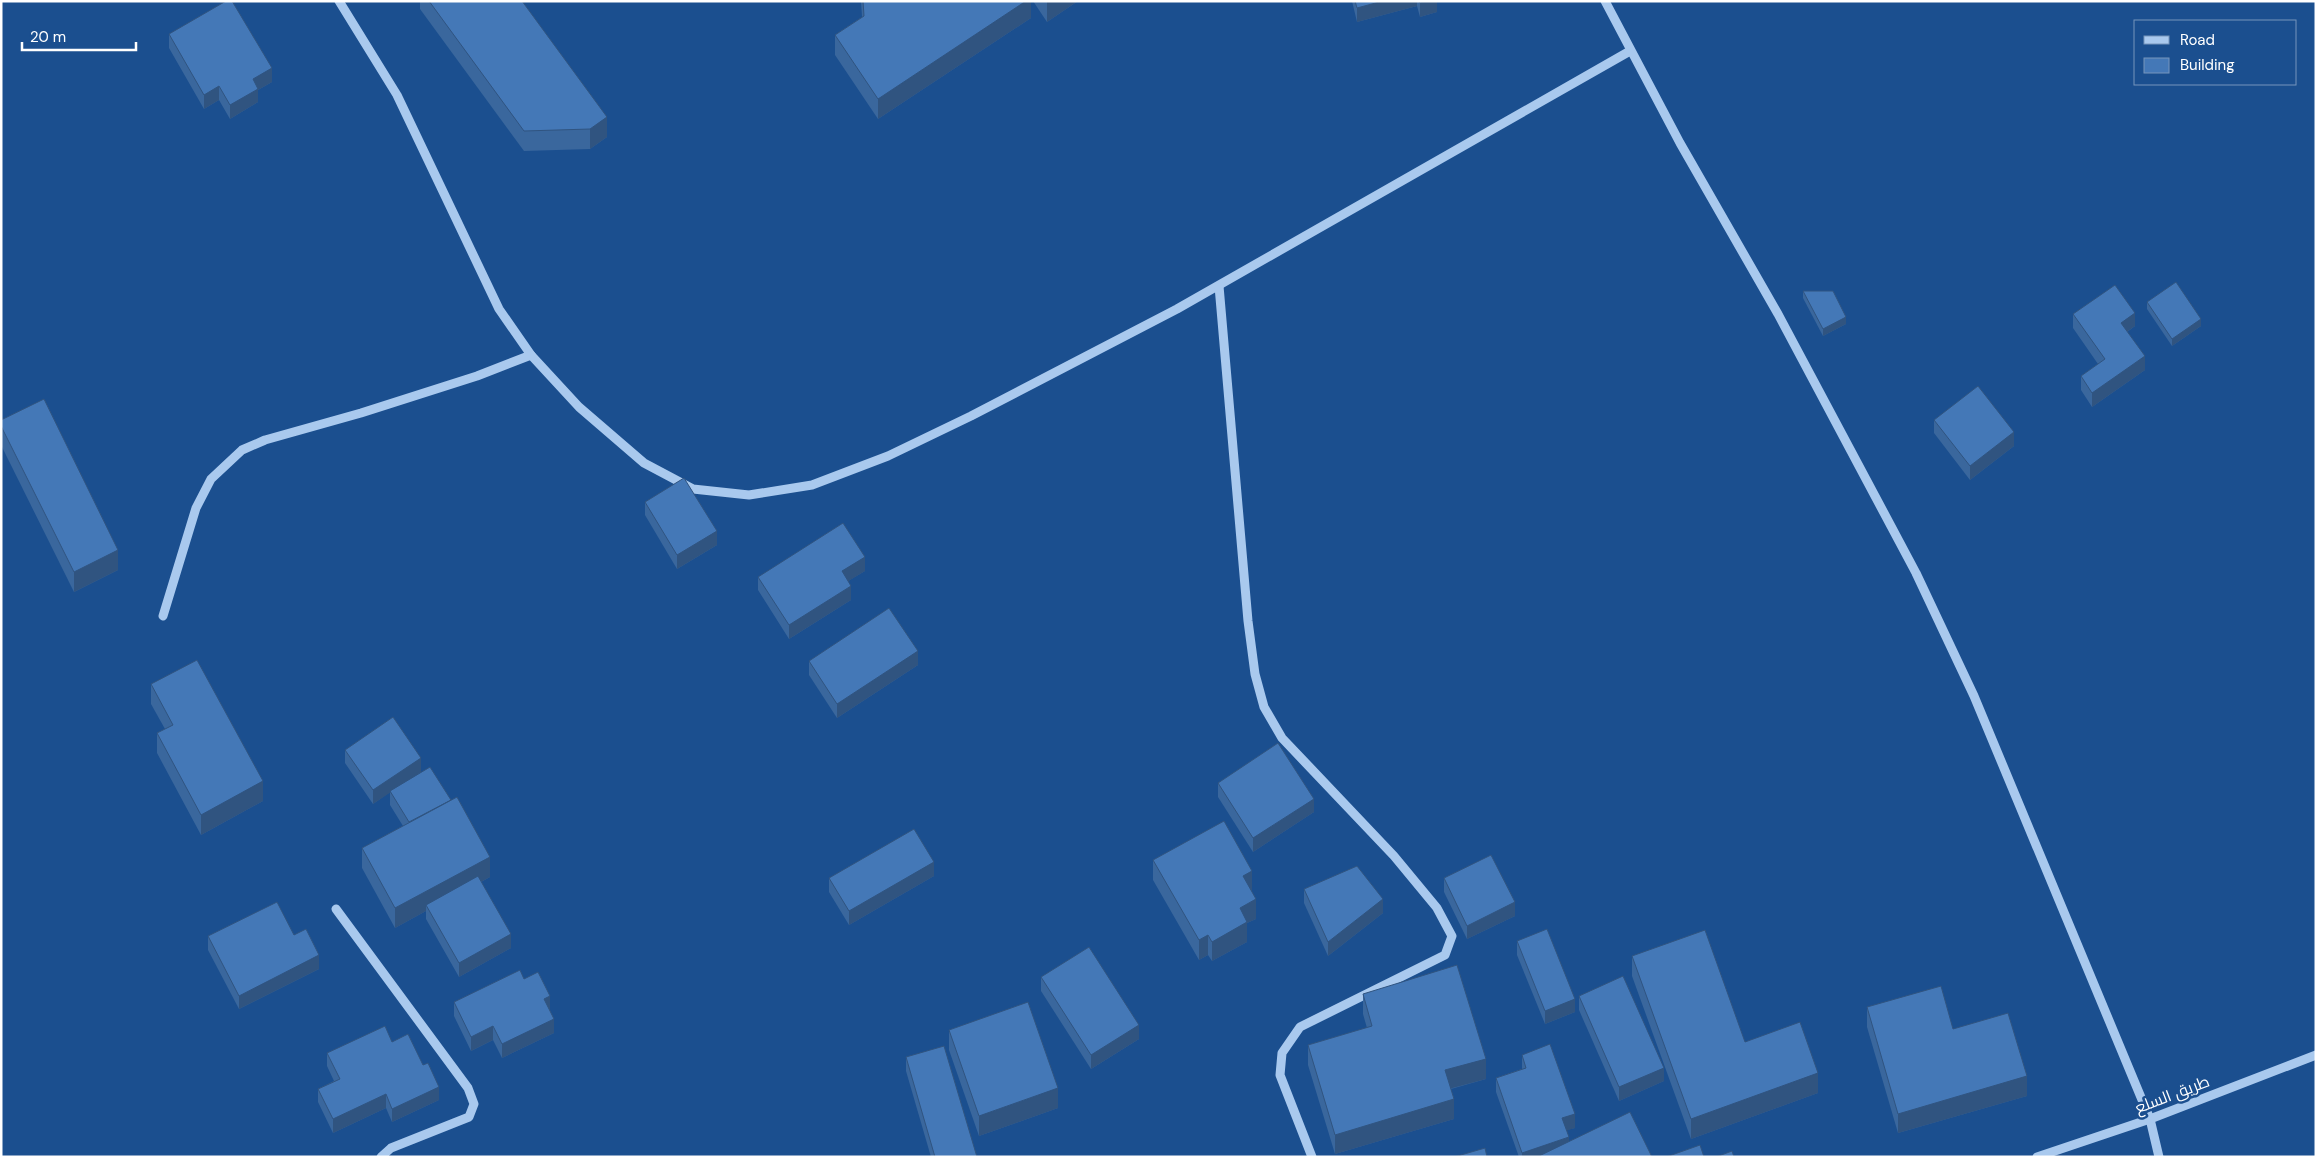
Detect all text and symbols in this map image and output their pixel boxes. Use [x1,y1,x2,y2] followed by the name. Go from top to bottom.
[22,20,136,52] scale bar
[2134,20,2297,85] legend
[30,27,66,47] text: 20 m
[2180,30,2215,50] text: Road
[2180,55,2235,75] text: Building
[2132,1071,2213,1119] street label: طريق السلع

